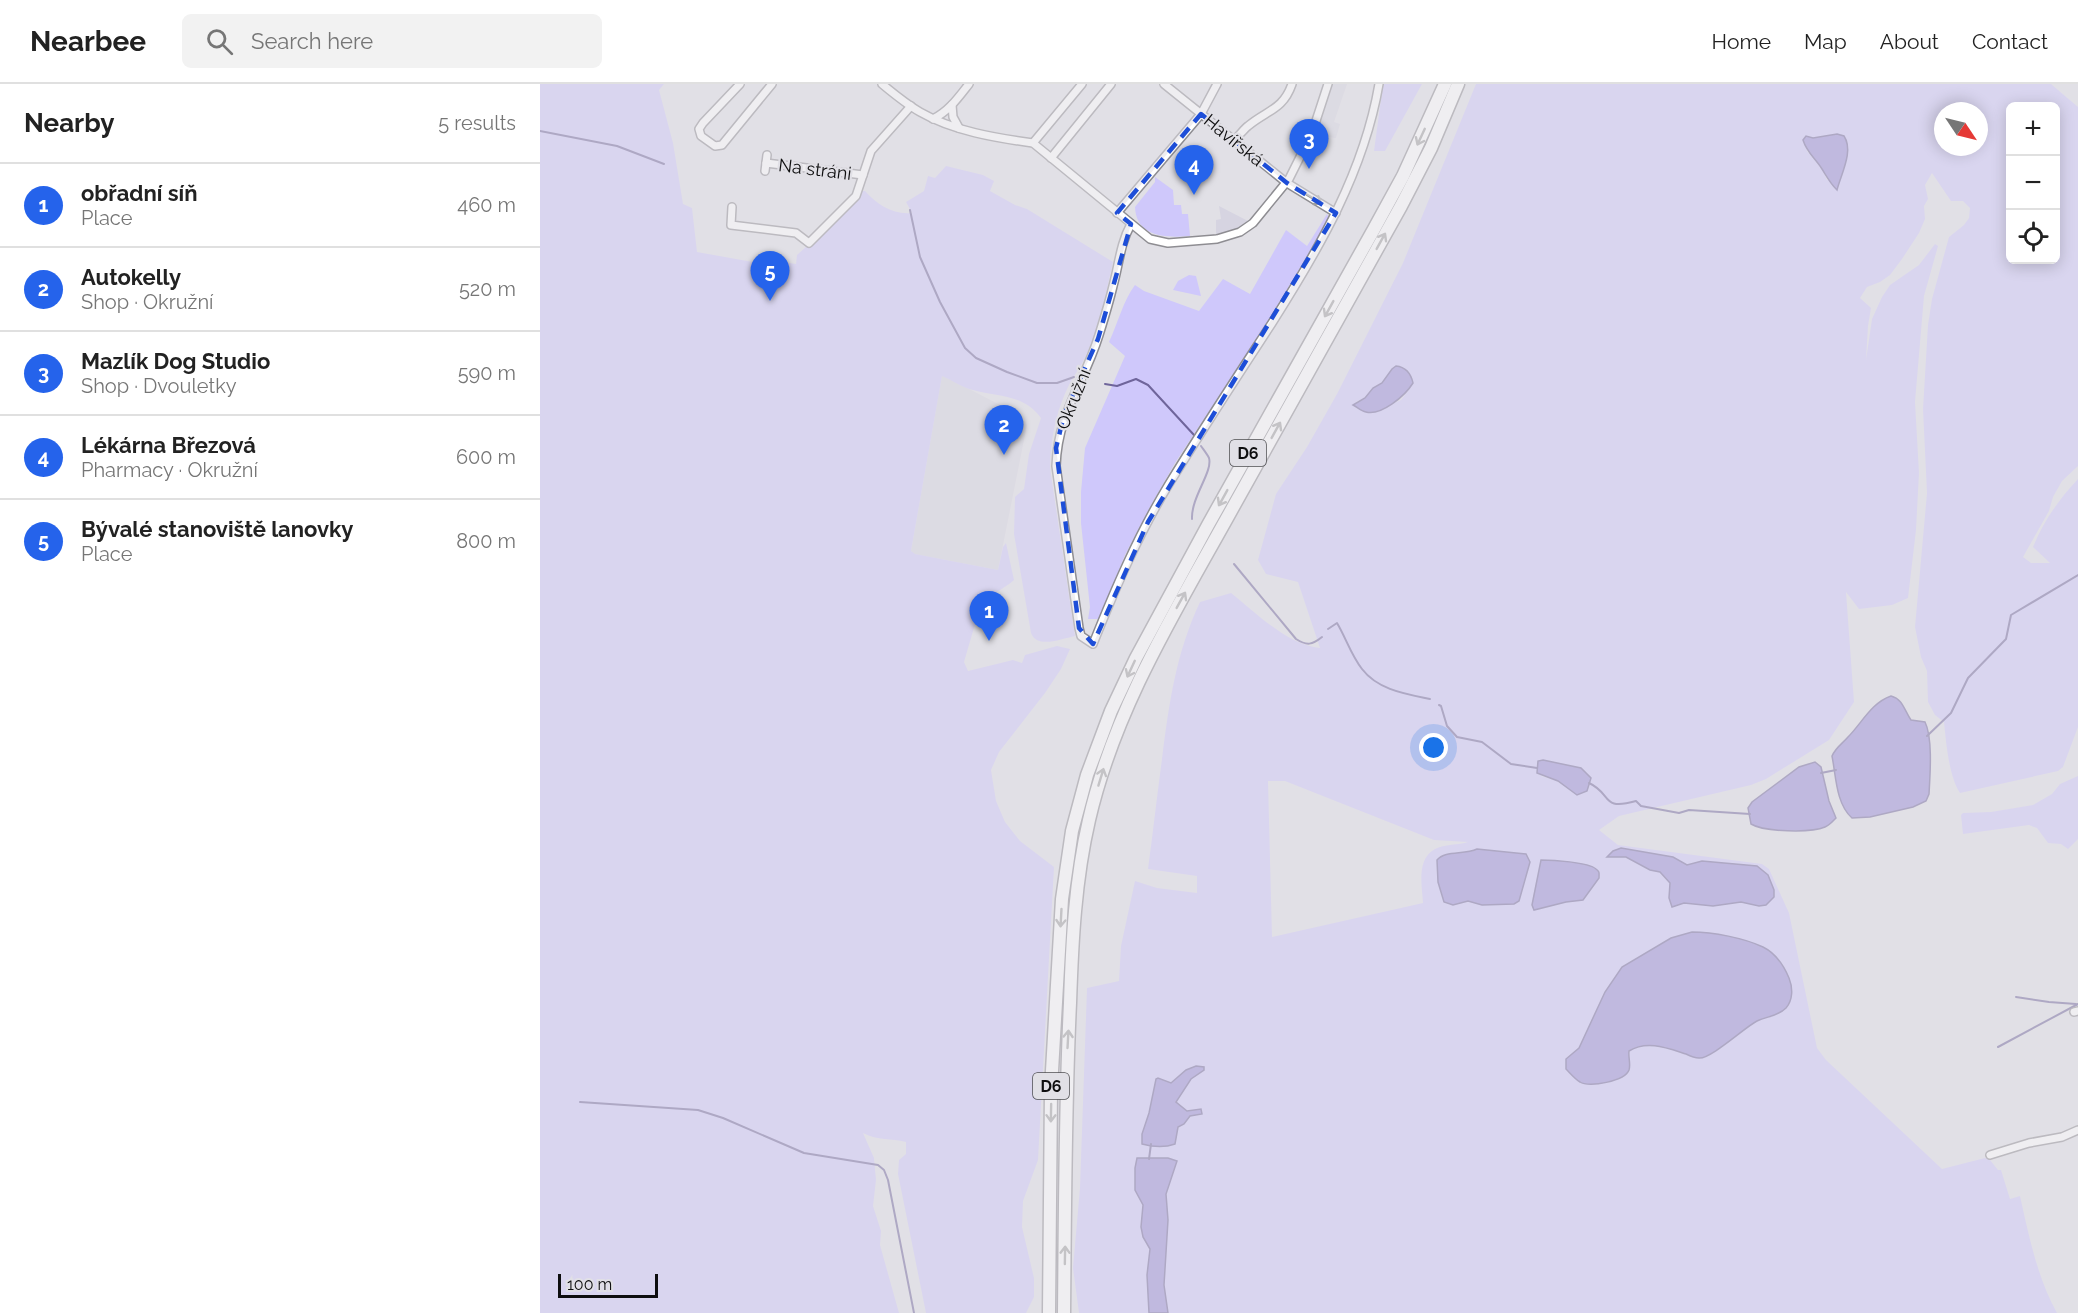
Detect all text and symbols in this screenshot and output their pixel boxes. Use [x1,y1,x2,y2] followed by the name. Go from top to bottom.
[182,14,602,68] search box
[30,25,146,58] text: Nearbee
[203,25,236,58] icon: search
[251,28,373,54] text: Search here
[1712,29,1771,54] text: Home
[1804,29,1847,54] text: Map
[1880,29,1939,54] text: About
[1972,29,2048,54] text: Contact
[1934,102,1988,156] north arrow
[2006,102,2060,264] map controls
[2006,102,2060,156] button: +
[24,108,114,138] text: Nearby
[1200,110,1268,170] street label: Havířská
[438,111,516,135] text: 5 results
[1290,120,1328,169] pin: 3
[1414,128,1426,146] one-way arrow
[1174,146,1214,195] pin: 4
[777,154,853,184] street label: Na stráni
[2006,156,2060,210] button: −
[81,180,198,206] text: obřadní síň
[39,193,48,217] text: 1
[457,193,516,217] text: 460 m
[1305,194,1322,206] one-way arrow
[81,206,132,230] text: Place
[2006,210,2060,264] button: locate
[1375,233,1387,250] one-way arrow
[750,252,790,301] pin: 5
[81,264,181,290] text: Autokelly
[38,277,49,301] text: 2
[459,277,516,301] text: 520 m
[81,290,213,314] text: Shop · Okružní
[1323,300,1335,317] one-way arrow
[81,348,270,374] text: Mazlík Dog Studio
[38,361,49,385] text: 3
[458,361,516,385] text: 590 m
[1051,366,1095,432] street label: Okružní
[81,374,237,398] text: Shop · Dvouletky
[984,406,1024,455] pin: 2
[1270,422,1282,439] one-way arrow
[81,432,256,458] text: Lékárna Březová
[1230,440,1266,466] road number: D6
[38,445,49,469] text: 4
[456,445,516,469] text: 600 m
[81,458,258,482] text: Pharmacy · Okružní
[1217,489,1229,506] one-way arrow
[81,516,353,542] text: Bývalé stanoviště lanovky
[38,529,49,553] text: 5
[456,529,516,553] text: 800 m
[81,542,132,566] text: Place
[970,592,1008,641] pin: 1
[1175,592,1187,609] one-way arrow
[1124,660,1136,678] one-way arrow
[1419,733,1448,762] your location
[1096,768,1107,787] one-way arrow
[1056,908,1067,928] one-way arrow
[1062,1029,1073,1049] one-way arrow
[1033,1073,1069,1099] road number: D6
[1045,1103,1057,1123] one-way arrow
[1059,1245,1070,1265] one-way arrow
[558,1271,658,1298] scale bar
[567,1275,612,1294] text: 100 m

